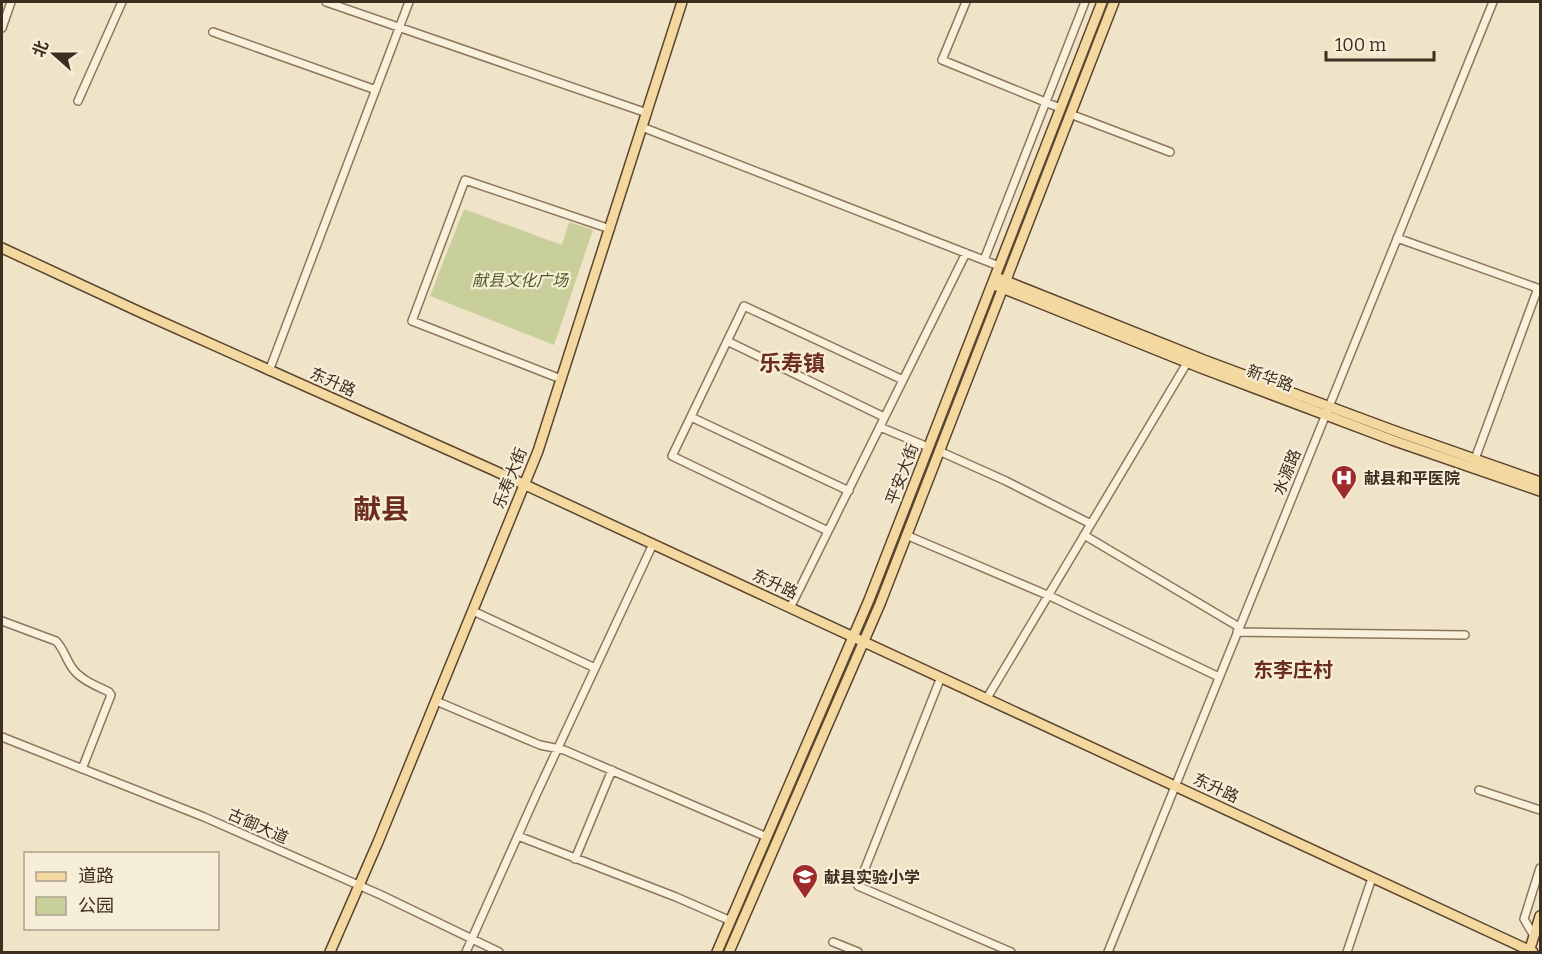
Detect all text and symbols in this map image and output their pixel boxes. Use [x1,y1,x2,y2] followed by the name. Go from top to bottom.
[24,24,84,84] north arrow
[1326,24,1434,62] scale bar
[1335,34,1386,56] text: 100 m
[29,38,52,60] text: 北
[472,271,570,290] park label: 献县文化广场
[759,350,825,377] district label: 乐寿镇
[1244,361,1296,395] street label: 新华路
[307,364,359,400] street label: 东升路
[882,441,922,507] street label: 平安大街
[489,445,531,511] street label: 乐寿大街
[1269,446,1305,498] street label: 水源路
[1329,463,1359,501] hospital icon: 献县和平医院
[1364,469,1460,488] place label: 献县和平医院
[353,493,409,526] district label: 献县
[749,565,801,603] street label: 东升路
[1253,658,1333,682] district label: 东李庄村
[1190,769,1242,807] street label: 东升路
[225,804,291,848] street label: 古御大道
[24,852,219,930] legend
[790,862,820,900] school or university icon: 献县实验小学
[78,865,114,887] text: 道路
[824,868,920,887] place label: 献县实验小学
[78,895,114,917] text: 公园

